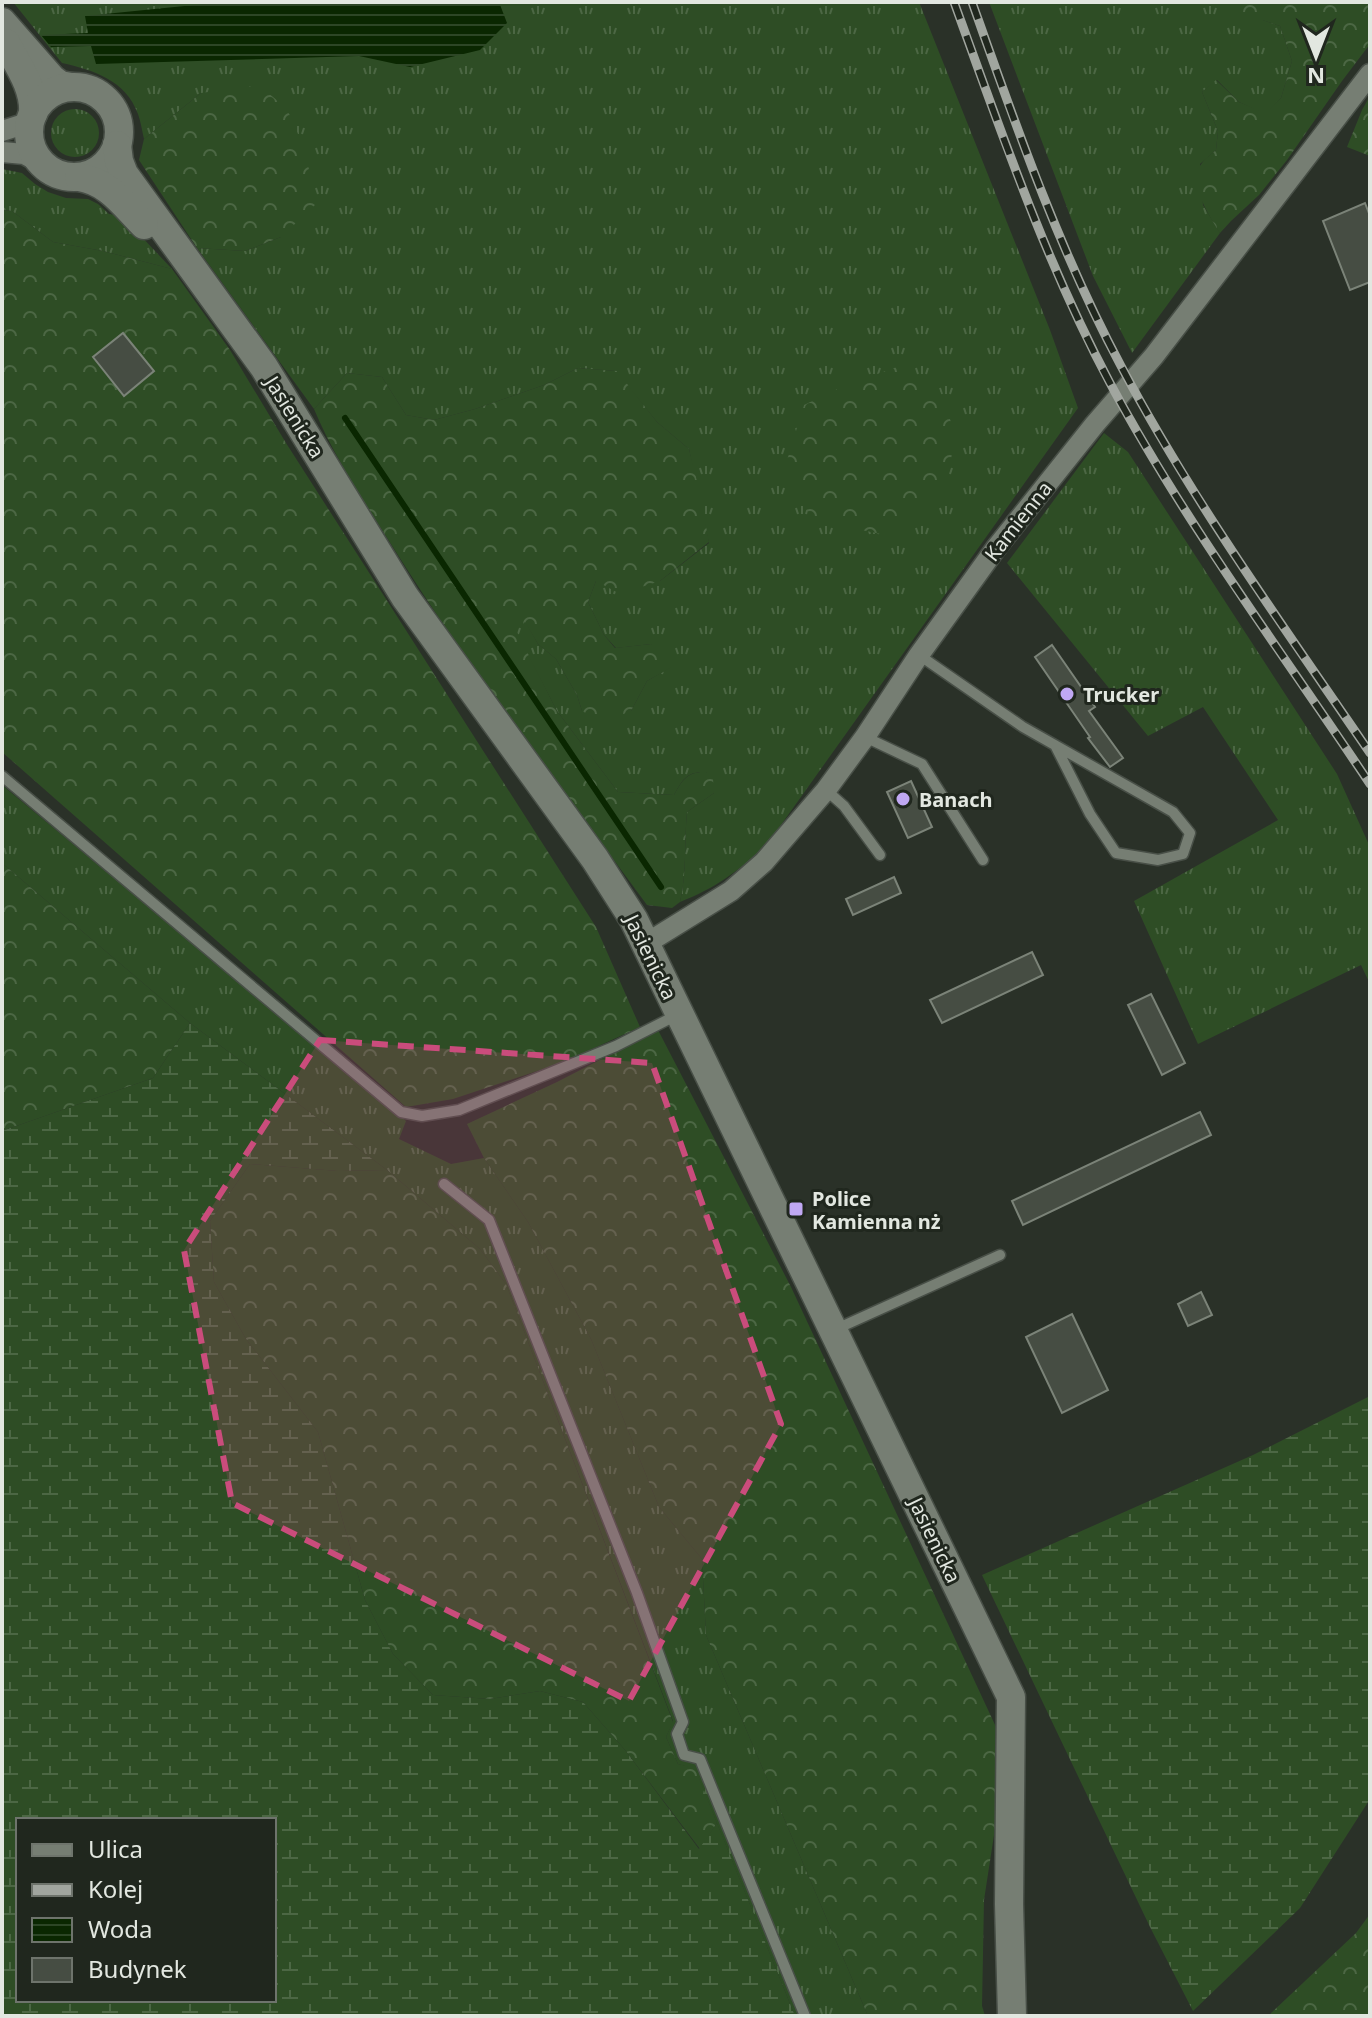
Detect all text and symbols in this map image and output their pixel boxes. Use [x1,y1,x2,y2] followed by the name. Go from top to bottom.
[1276,16,1356,96] north arrow
[1307,62,1325,92] text: N
[258,369,331,463] street label: Jasienicka
[978,475,1058,567] street label: Kamienna
[1083,681,1159,708] place label: Trucker
[1058,685,1076,703] marker: Trucker
[919,786,993,813] place label: Banach
[894,790,912,808] marker: Banach
[618,908,683,1004] street label: Jasienicka
[812,1185,941,1235] place label: Police Kamienna nż
[787,1200,805,1218] marker: Police Kamienna nż
[902,1491,967,1587] street label: Jasienicka
[16,1818,276,2002] legend
[88,1832,143,1865] text: Ulica
[88,1872,143,1905] text: Kolej
[88,1912,153,1945] text: Woda
[88,1952,187,1985] text: Budynek

